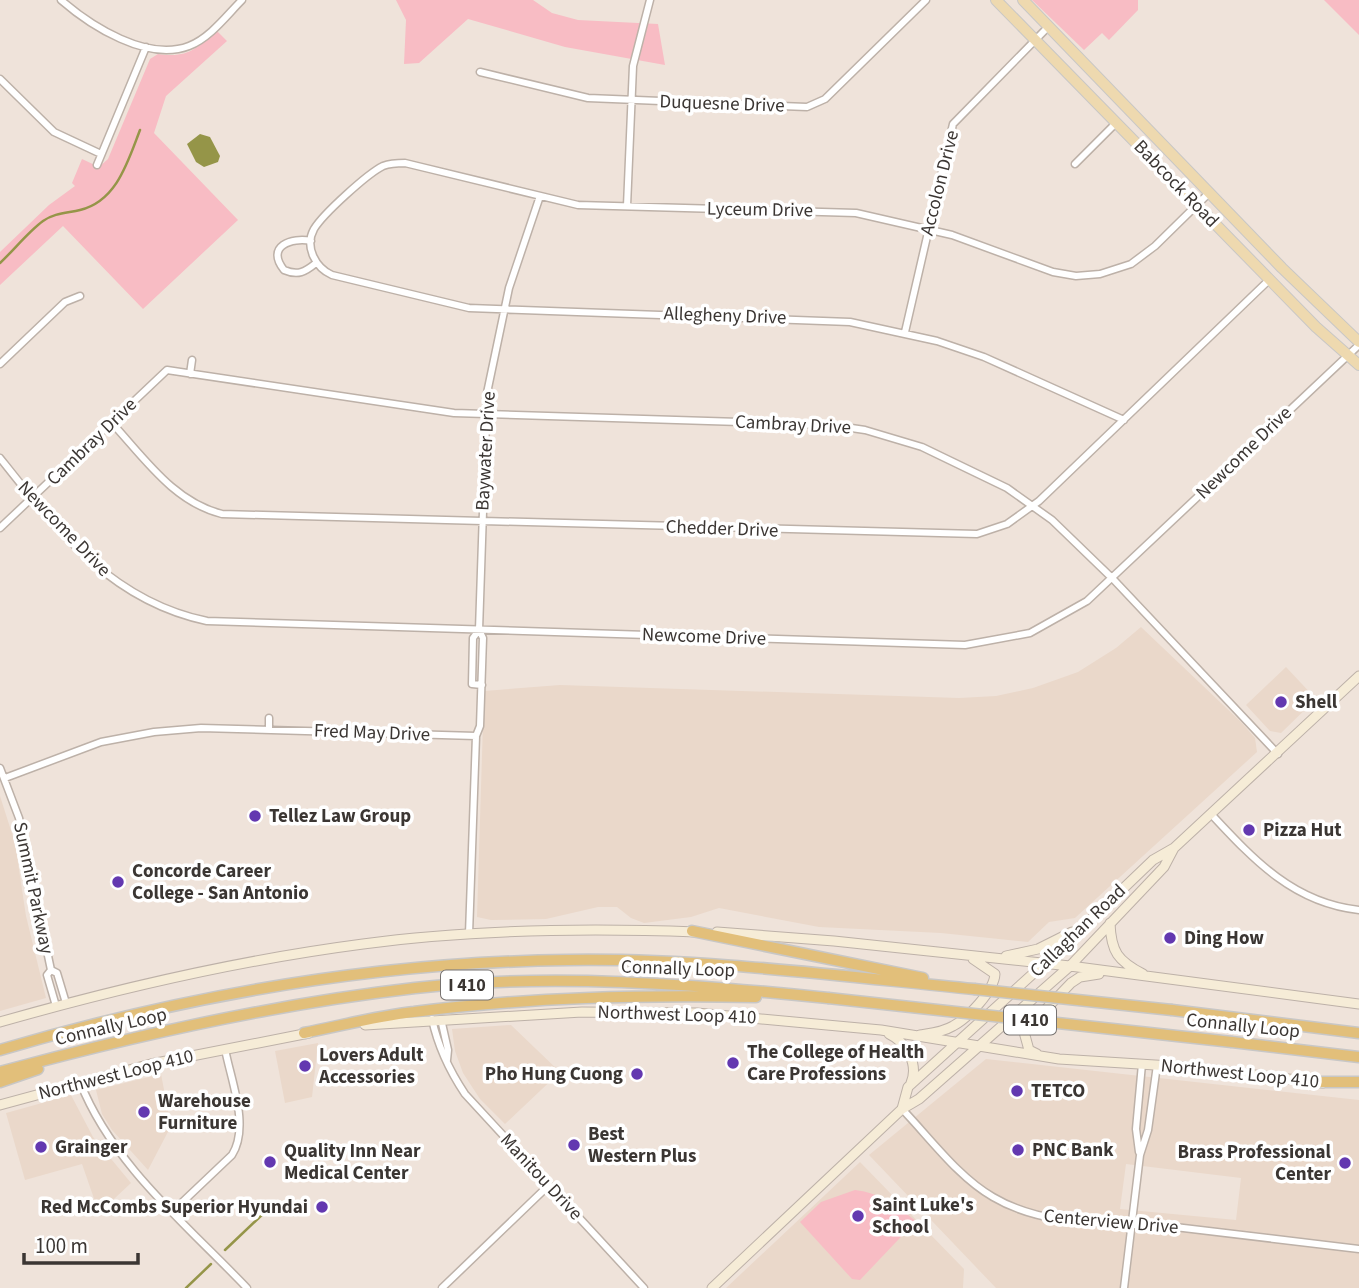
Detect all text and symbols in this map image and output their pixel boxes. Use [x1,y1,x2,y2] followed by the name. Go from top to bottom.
[659,88,785,120] street label: Duquesne Drive
[914,128,966,238] street label: Accolon Drive
[1127,134,1225,234] street label: Babcock Road
[707,196,813,224] street label: Lyceum Drive
[663,300,787,332] street label: Allegheny Drive
[469,391,503,511] street label: Baywater Drive
[41,392,143,492] street label: Cambray Drive
[1190,400,1298,506] street label: Newcome Drive
[734,408,852,442] street label: Cambray Drive
[11,475,117,583] street label: Newcome Drive
[665,514,779,544] street label: Chedder Drive
[642,621,766,653] street label: Newcome Drive
[1295,689,1338,716] place label: Shell
[1273,694,1289,710] marker: Shell
[313,717,431,749] street label: Fred May Drive
[269,803,411,830] place label: Tellez Law Group
[247,808,263,824] marker: Tellez Law Group
[1263,817,1341,844] place label: Pizza Hut
[6,819,60,957] street label: Summit Parkway
[1241,822,1257,838] marker: Pizza Hut
[132,858,309,907] place label: Concorde Career College - San Antonio
[110,874,126,890] marker: Concorde Career College - San Antonio
[1024,878,1132,984] street label: Callaghan Road
[1184,925,1264,952] place label: Ding How
[1162,930,1178,946] marker: Ding How
[621,954,735,984] street label: Connally Loop
[441,970,493,1000] road number: I 410
[597,999,757,1031] street label: Northwest Loop 410
[52,1001,170,1053] street label: Connally Loop
[1004,1006,1056,1035] road number: I 410
[1185,1007,1301,1045] street label: Connally Loop
[747,1039,924,1088] place label: The College of Health Care Professions
[318,1042,423,1091] place label: Lovers Adult Accessories
[36,1043,196,1107] street label: Northwest Loop 410
[1160,1052,1320,1096] street label: Northwest Loop 410
[725,1055,741,1071] marker: The College of Health Care Professions
[297,1058,313,1074] marker: Lovers Adult Accessories
[485,1061,623,1088] place label: Pho Hung Cuong
[629,1066,645,1082] marker: Pho Hung Cuong
[1031,1078,1085,1105] place label: TETCO
[1009,1083,1025,1099] marker: TETCO
[158,1088,251,1137] place label: Warehouse Furniture
[136,1104,152,1120] marker: Warehouse Furniture
[588,1121,696,1170] place label: Best Western Plus
[494,1127,588,1227] street label: Manitou Drive
[55,1134,128,1161] place label: Grainger
[566,1137,582,1153] marker: Best Western Plus
[1032,1137,1114,1164] place label: PNC Bank
[284,1138,421,1187] place label: Quality Inn Near Medical Center
[33,1139,49,1155] marker: Grainger
[1178,1139,1332,1188] place label: Brass Professional Center
[1010,1142,1026,1158] marker: PNC Bank
[262,1154,278,1170] marker: Quality Inn Near Medical Center
[1337,1155,1353,1171] marker: Brass Professional Center
[872,1192,974,1241] place label: Saint Luke's School
[40,1194,308,1221] place label: Red McCombs Superior Hyundai
[314,1199,330,1215] marker: Red McCombs Superior Hyundai
[1043,1203,1179,1241] street label: Centerview Drive
[850,1208,866,1224] marker: Saint Luke's School
[24,1222,138,1266] scale bar
[35,1231,88,1261] text: 100 m

